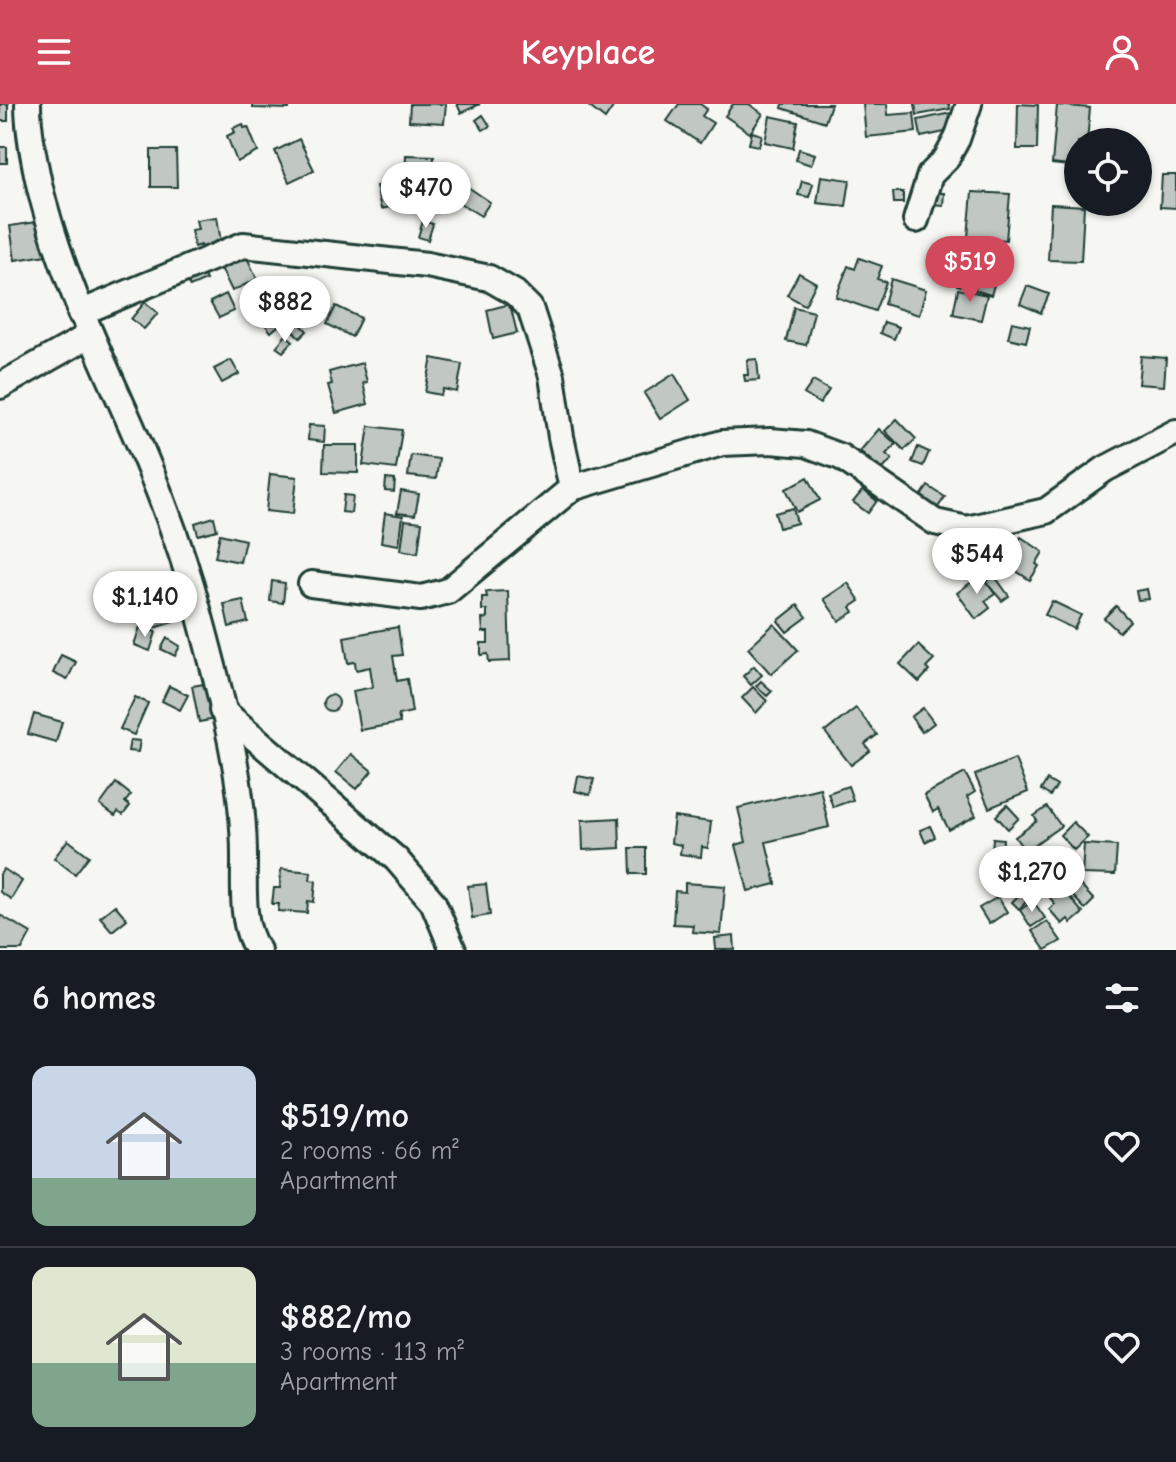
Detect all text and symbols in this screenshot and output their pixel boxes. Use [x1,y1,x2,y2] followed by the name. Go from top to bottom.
[32,30,76,74] icon: menu
[1100,30,1144,74] icon: person
[521,32,655,73] text: Keyplace
[1064,128,1152,216] map controls
[1064,128,1152,216] button: locate
[379,162,473,230] pin: $470
[399,173,453,203] text: $470
[923,236,1017,304] pin: $519
[943,247,997,277] text: $519
[238,276,332,344] pin: $882
[257,287,313,317] text: $882
[930,528,1024,596] pin: $544
[950,539,1004,569] text: $544
[80,571,210,639] pin: $1,140
[111,582,179,612] text: $1,140
[967,846,1097,914] pin: $1,270
[997,857,1067,887] text: $1,270
[1100,976,1144,1020] icon: filters
[32,978,156,1018] text: 6 homes
[280,1096,409,1136] text: $519/mo
[96,1098,192,1194] icon: home
[1100,1124,1144,1168] icon: heart
[280,1136,459,1166] text: 2 rooms · 66 m²
[280,1166,396,1196] text: Apartment
[280,1297,412,1337] text: $882/mo
[96,1299,192,1395] icon: home
[1100,1325,1144,1369] icon: heart
[280,1337,464,1367] text: 3 rooms · 113 m²
[280,1367,396,1397] text: Apartment

